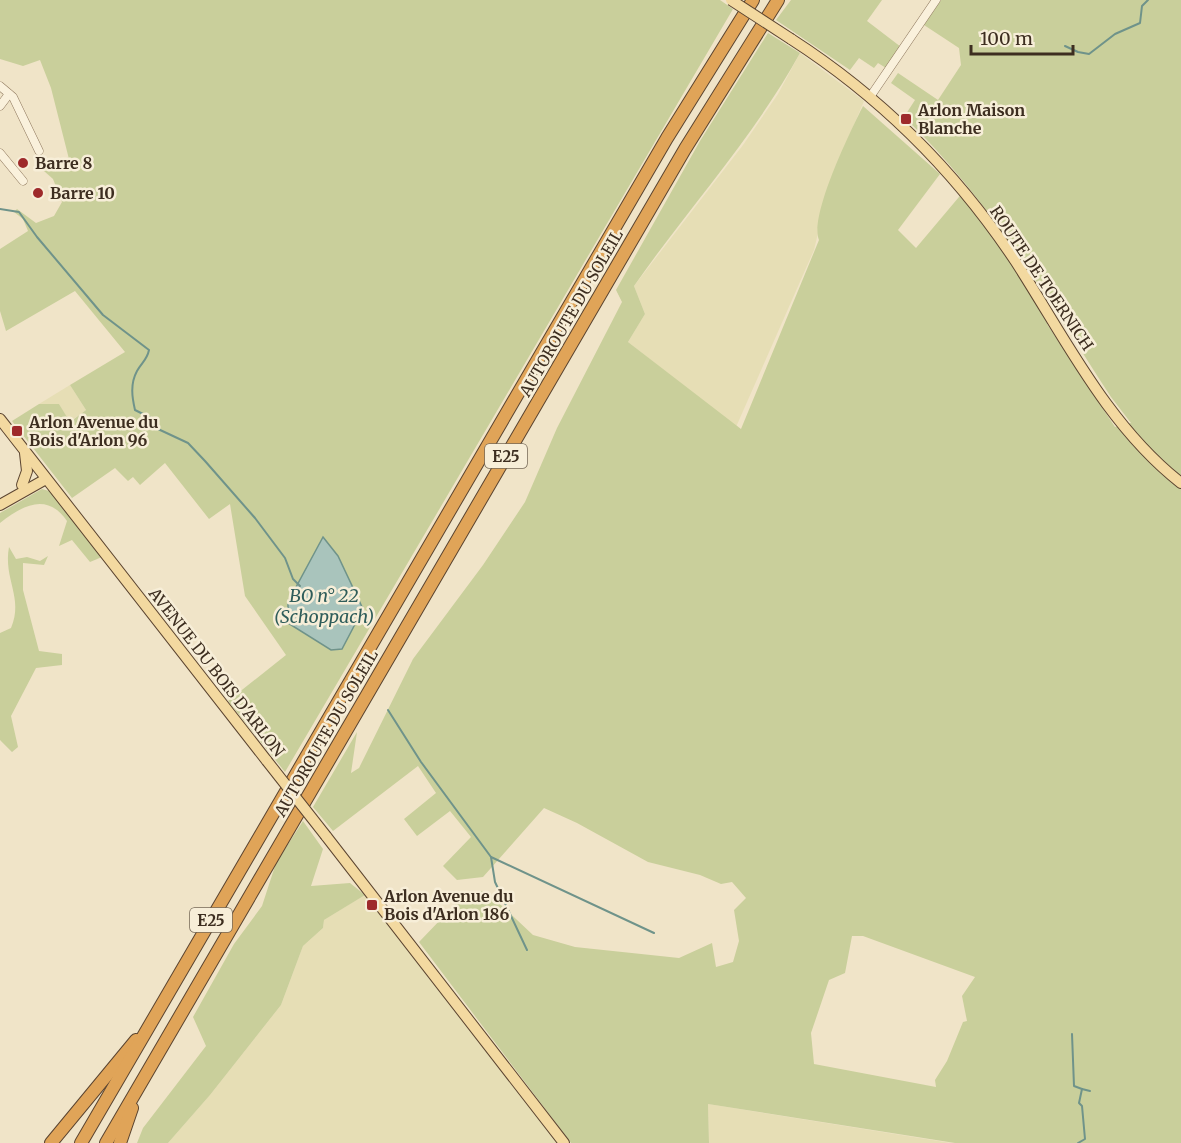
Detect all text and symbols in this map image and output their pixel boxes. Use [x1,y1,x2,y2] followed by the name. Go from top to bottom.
[971,18,1073,56] scale bar
[980,27,1033,50] text: 100 m
[917,100,1025,138] place label: Arlon Maison Blanche
[899,112,913,126] marker: Arlon Maison Blanche
[35,153,93,173] place label: Barre 8
[16,156,30,170] marker: Barre 8
[50,183,115,203] place label: Barre 10
[31,186,45,200] marker: Barre 10
[986,202,1098,354] street label: ROUTE DE TOERNICH
[514,226,627,401] street label: AUTOROUTE DU SOLEIL
[28,412,158,450] place label: Arlon Avenue du Bois d'Arlon 96
[10,424,24,438] marker: Arlon Avenue du Bois d'Arlon 96
[485,444,527,468] road number: E25
[144,583,290,761] street label: AVENUE DU BOIS D'ARLON
[274,584,374,628] water label: BO n° 22 (Schoppach)
[269,646,382,821] street label: AUTOROUTE DU SOLEIL
[383,886,513,924] place label: Arlon Avenue du Bois d'Arlon 186
[365,898,379,912] marker: Arlon Avenue du Bois d'Arlon 186
[190,908,232,932] road number: E25

